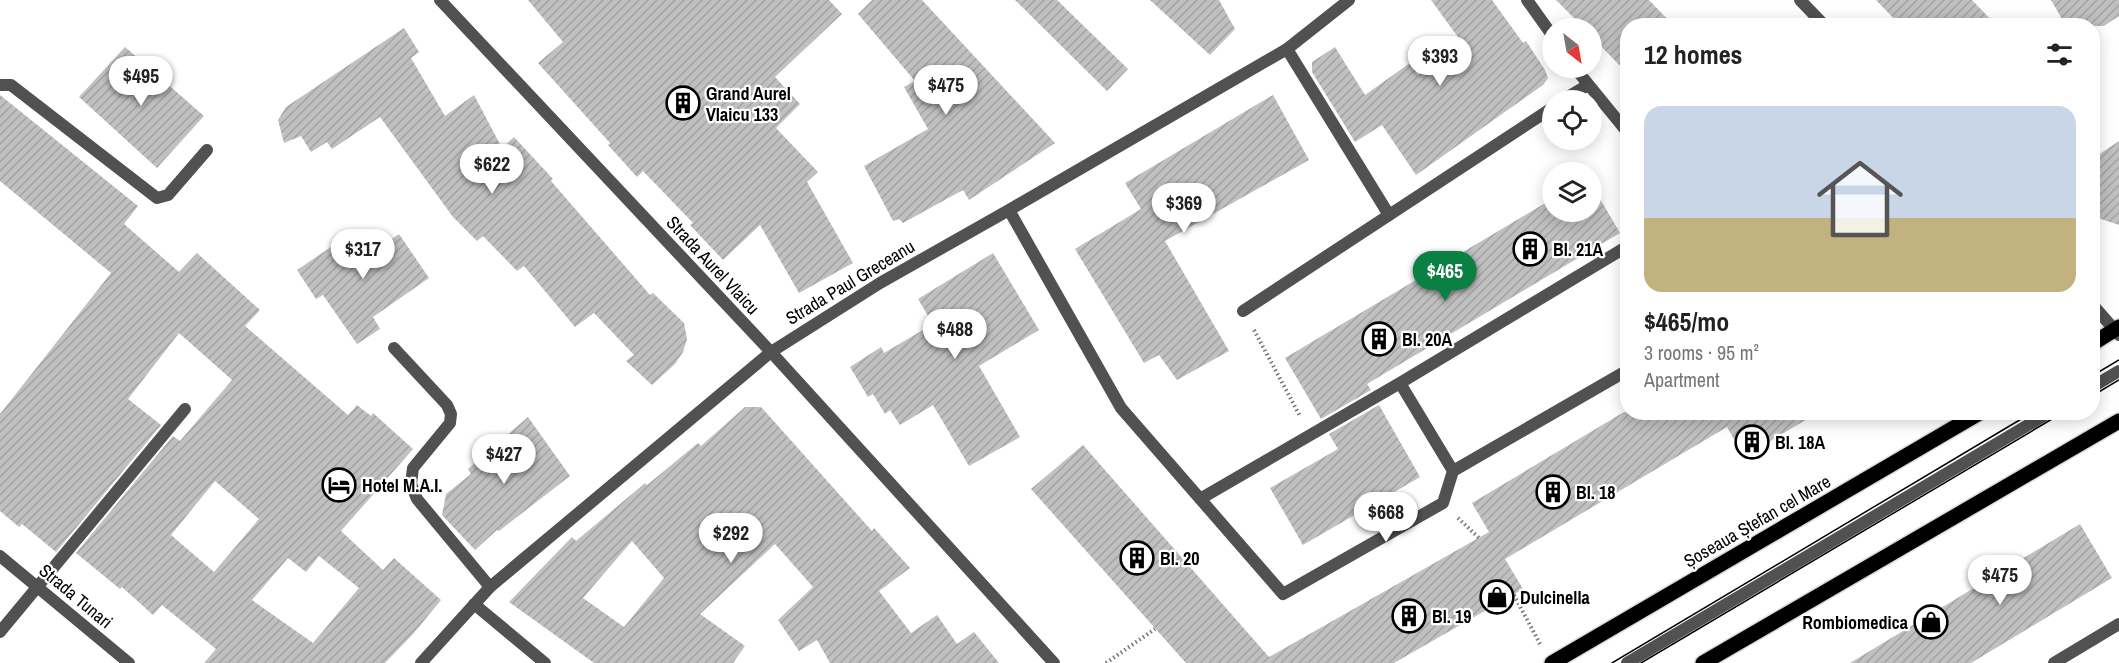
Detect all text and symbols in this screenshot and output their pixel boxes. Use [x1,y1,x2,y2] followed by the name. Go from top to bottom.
[1542,18,1602,78] north arrow
[1542,18,1602,222] map controls
[1404,36,1476,87] pin: $393
[1644,37,1742,72] text: 12 homes
[2043,38,2076,71] icon: filters
[1422,42,1458,69] text: $393
[105,56,177,107] pin: $495
[123,62,159,89] text: $495
[910,65,982,116] pin: $475
[928,71,964,98] text: $475
[706,81,791,127] place label: Grand Aurel Vlaicu 133
[665,85,701,121] building icon: Grand Aurel Vlaicu 133
[1542,90,1602,150] button: locate
[456,144,528,195] pin: $622
[1806,145,1914,253] icon: home
[474,150,510,177] text: $622
[1542,162,1602,222] button: layers
[1148,183,1220,234] pin: $369
[1166,189,1202,216] text: $369
[661,210,765,320] street label: Strada Aurel Vlaicu
[327,229,399,280] pin: $317
[1512,231,1548,267] building icon: Bl. 21A
[781,234,919,330] street label: Strada Paul Greceanu
[345,235,381,262] text: $317
[1553,237,1603,262] place label: Bl. 21A
[1409,251,1481,302] pin: $465
[1427,257,1463,284] text: $465
[1644,304,1729,339] text: $465/mo
[919,309,991,360] pin: $488
[937,315,973,342] text: $488
[1361,321,1397,357] building icon: Bl. 20A
[1402,327,1452,352] place label: Bl. 20A
[1644,339,1759,366] text: 3 rooms · 95 m²
[1644,366,1720,393] text: Apartment
[1734,424,1770,460] building icon: Bl. 18A
[1775,430,1825,455] place label: Bl. 18A
[468,434,540,485] pin: $427
[486,440,522,467] text: $427
[321,467,357,503] hotel icon: Hotel M.A.I.
[1679,469,1835,573] street label: Șoseaua Ștefan cel Mare
[362,473,442,498] place label: Hotel M.A.I.
[1535,474,1571,510] building icon: Bl. 18
[1576,480,1615,505] place label: Bl. 18
[1350,492,1422,543] pin: $668
[1368,498,1404,525] text: $668
[695,513,767,564] pin: $292
[713,519,749,546] text: $292
[1119,540,1155,576] building icon: Bl. 20
[1160,546,1199,571] place label: Bl. 20
[1964,555,2036,606] pin: $475
[34,558,118,634] street label: Strada Tunari
[1982,561,2018,588] text: $475
[1479,579,1515,615] shop icon: Dulcinella
[1520,585,1591,610] place label: Dulcinella
[1391,598,1427,634] building icon: Bl. 19
[1432,604,1471,629] place label: Bl. 19
[1913,604,1949,640] shop icon: Rombiomedica
[1802,610,1909,635] place label: Rombiomedica

